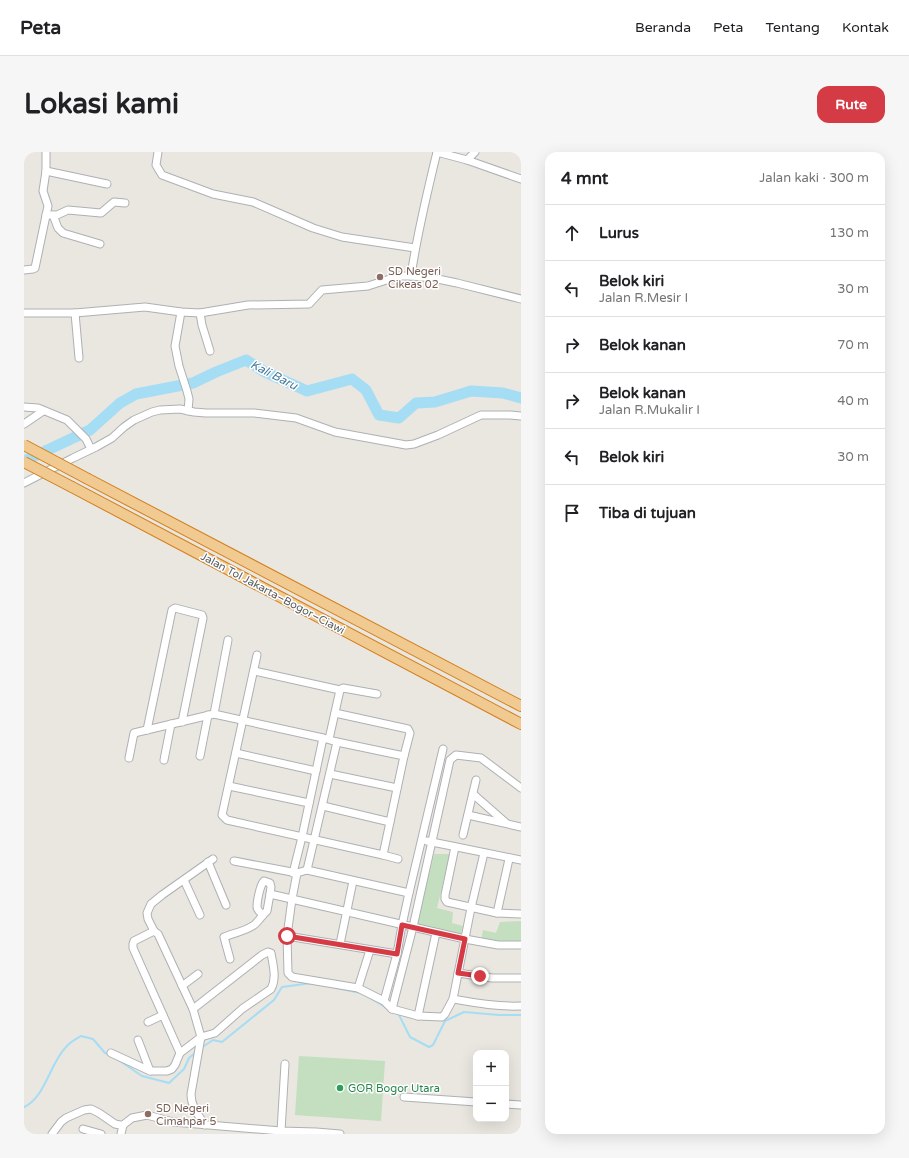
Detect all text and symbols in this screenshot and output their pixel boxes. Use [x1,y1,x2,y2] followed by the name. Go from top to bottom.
[20,17,61,39] text: Peta
[635,19,691,36] text: Beranda
[713,19,743,36] text: Peta
[765,19,820,36] text: Tentang
[842,19,889,36] text: Kontak
[817,86,885,123] button: Rute
[24,87,179,121] text: Lokasi kami
[561,168,608,189] text: 4 mnt
[759,170,869,186] text: Jalan kaki · 300 m
[561,222,583,244] icon: ahead
[599,224,639,242] text: Lurus
[829,225,869,241] text: 130 m
[388,265,441,291] place label: SD Negeri Cikeas 02
[375,272,385,282] marker: SD Negeri Cikeas 02
[599,272,664,290] text: Belok kiri
[561,278,583,300] icon: left
[837,281,869,297] text: 30 m
[599,290,688,306] text: Jalan R.Mesir I
[561,334,583,356] icon: right
[599,336,686,354] text: Belok kanan
[837,337,869,353] text: 70 m
[248,357,300,393] water label: Kali Baru
[599,384,686,402] text: Belok kanan
[561,390,583,412] icon: right
[837,393,869,409] text: 40 m
[599,402,700,418] text: Jalan R.Mukalir I
[561,446,583,468] icon: left
[599,448,664,466] text: Belok kiri
[837,449,869,465] text: 30 m
[561,502,583,524] icon: arrive
[599,504,696,522] text: Tiba di tujuan
[199,550,347,637] street label: Jalan Tol Jakarta–Bogor–Ciawi
[278,927,296,945] route start
[471,967,489,985] route end
[473,1050,509,1122] map controls
[473,1050,509,1086] button: +
[348,1082,440,1095] place label: GOR Bogor Utara
[335,1083,345,1093] marker: GOR Bogor Utara
[473,1086,509,1122] button: −
[156,1102,217,1128] place label: SD Negeri Cimahpar 5
[143,1109,153,1119] marker: SD Negeri Cimahpar 5

